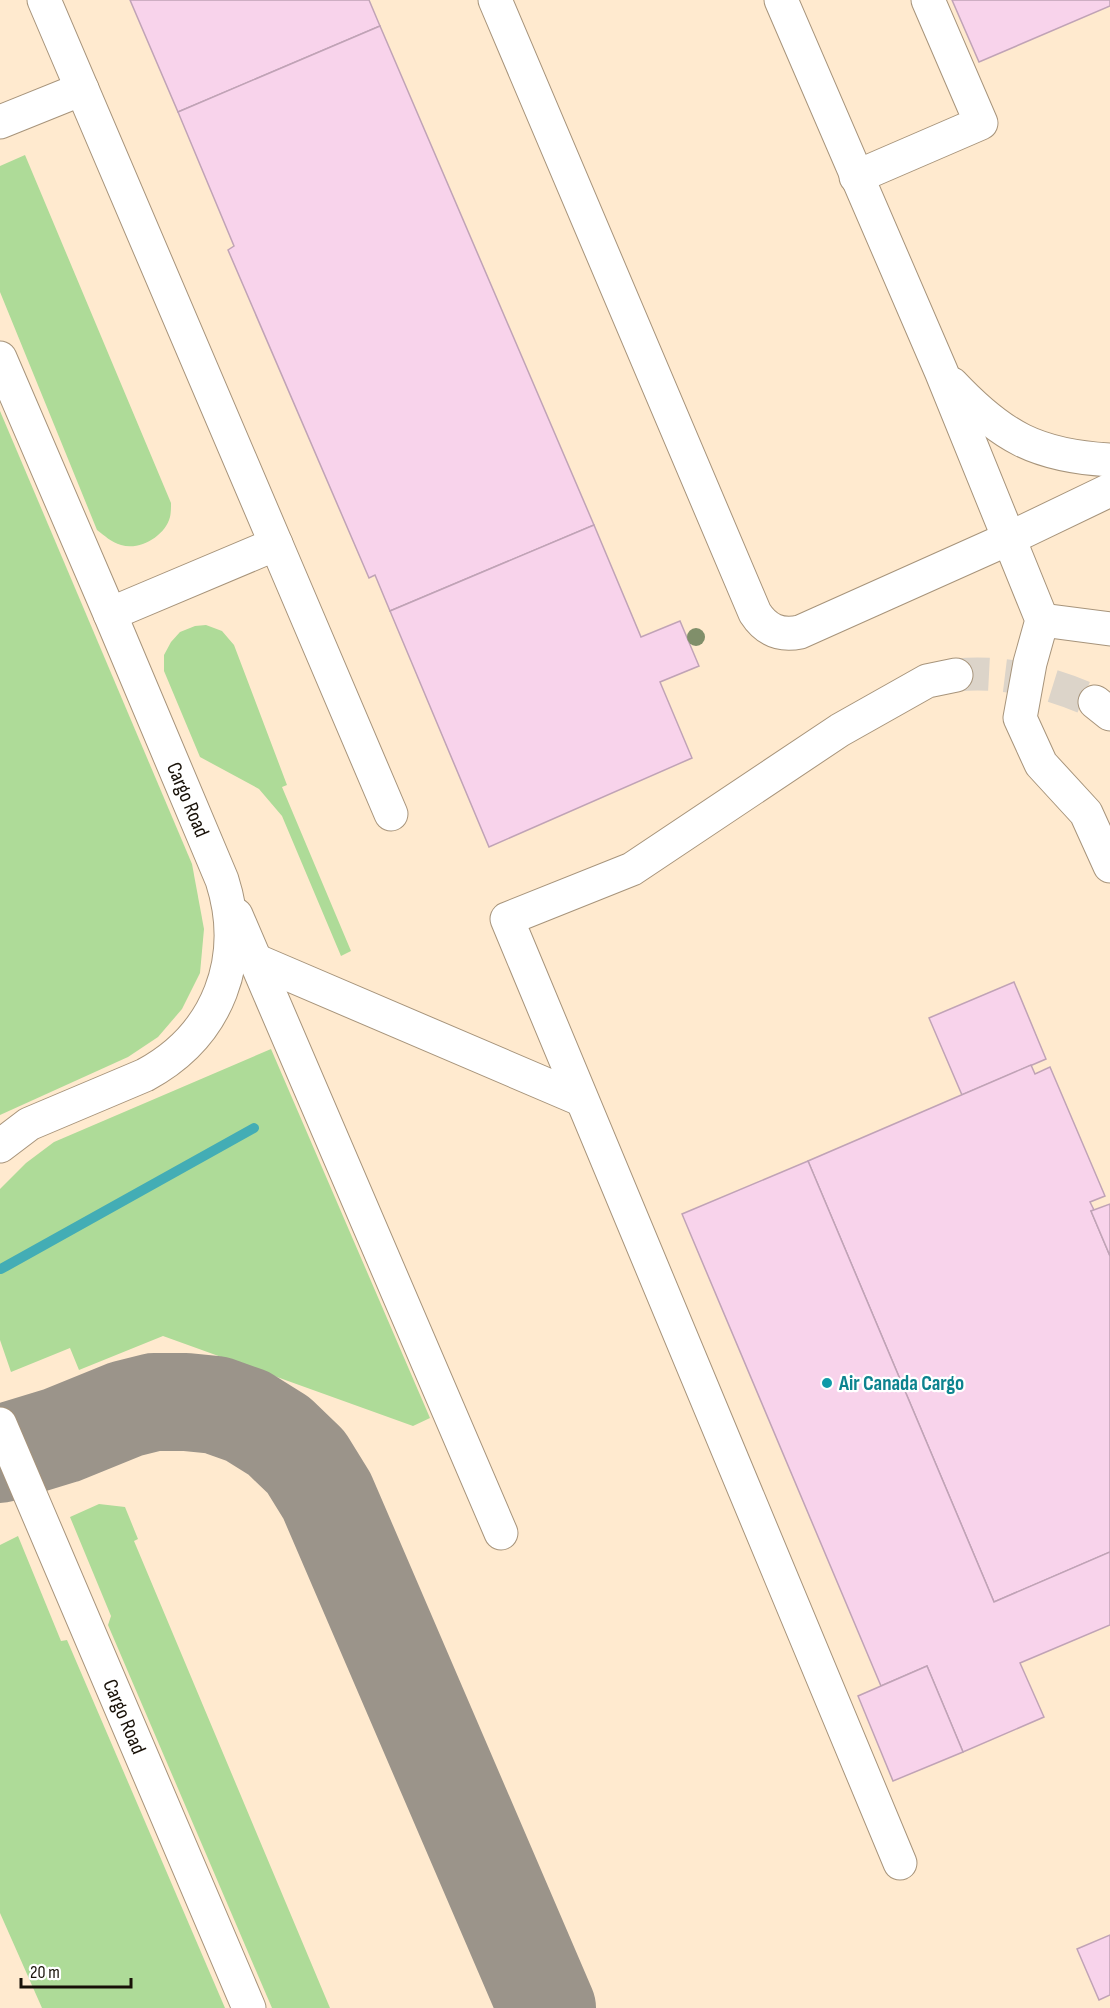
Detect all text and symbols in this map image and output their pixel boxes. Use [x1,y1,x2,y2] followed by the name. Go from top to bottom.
[161,759,214,841] street label: Cargo Road
[838,1371,964,1396] place label: Air Canada Cargo
[820,1376,834,1390] marker: Air Canada Cargo
[97,1676,151,1758] street label: Cargo Road
[21,1951,130,1989] scale bar
[30,1962,60,1983] text: 20 m

